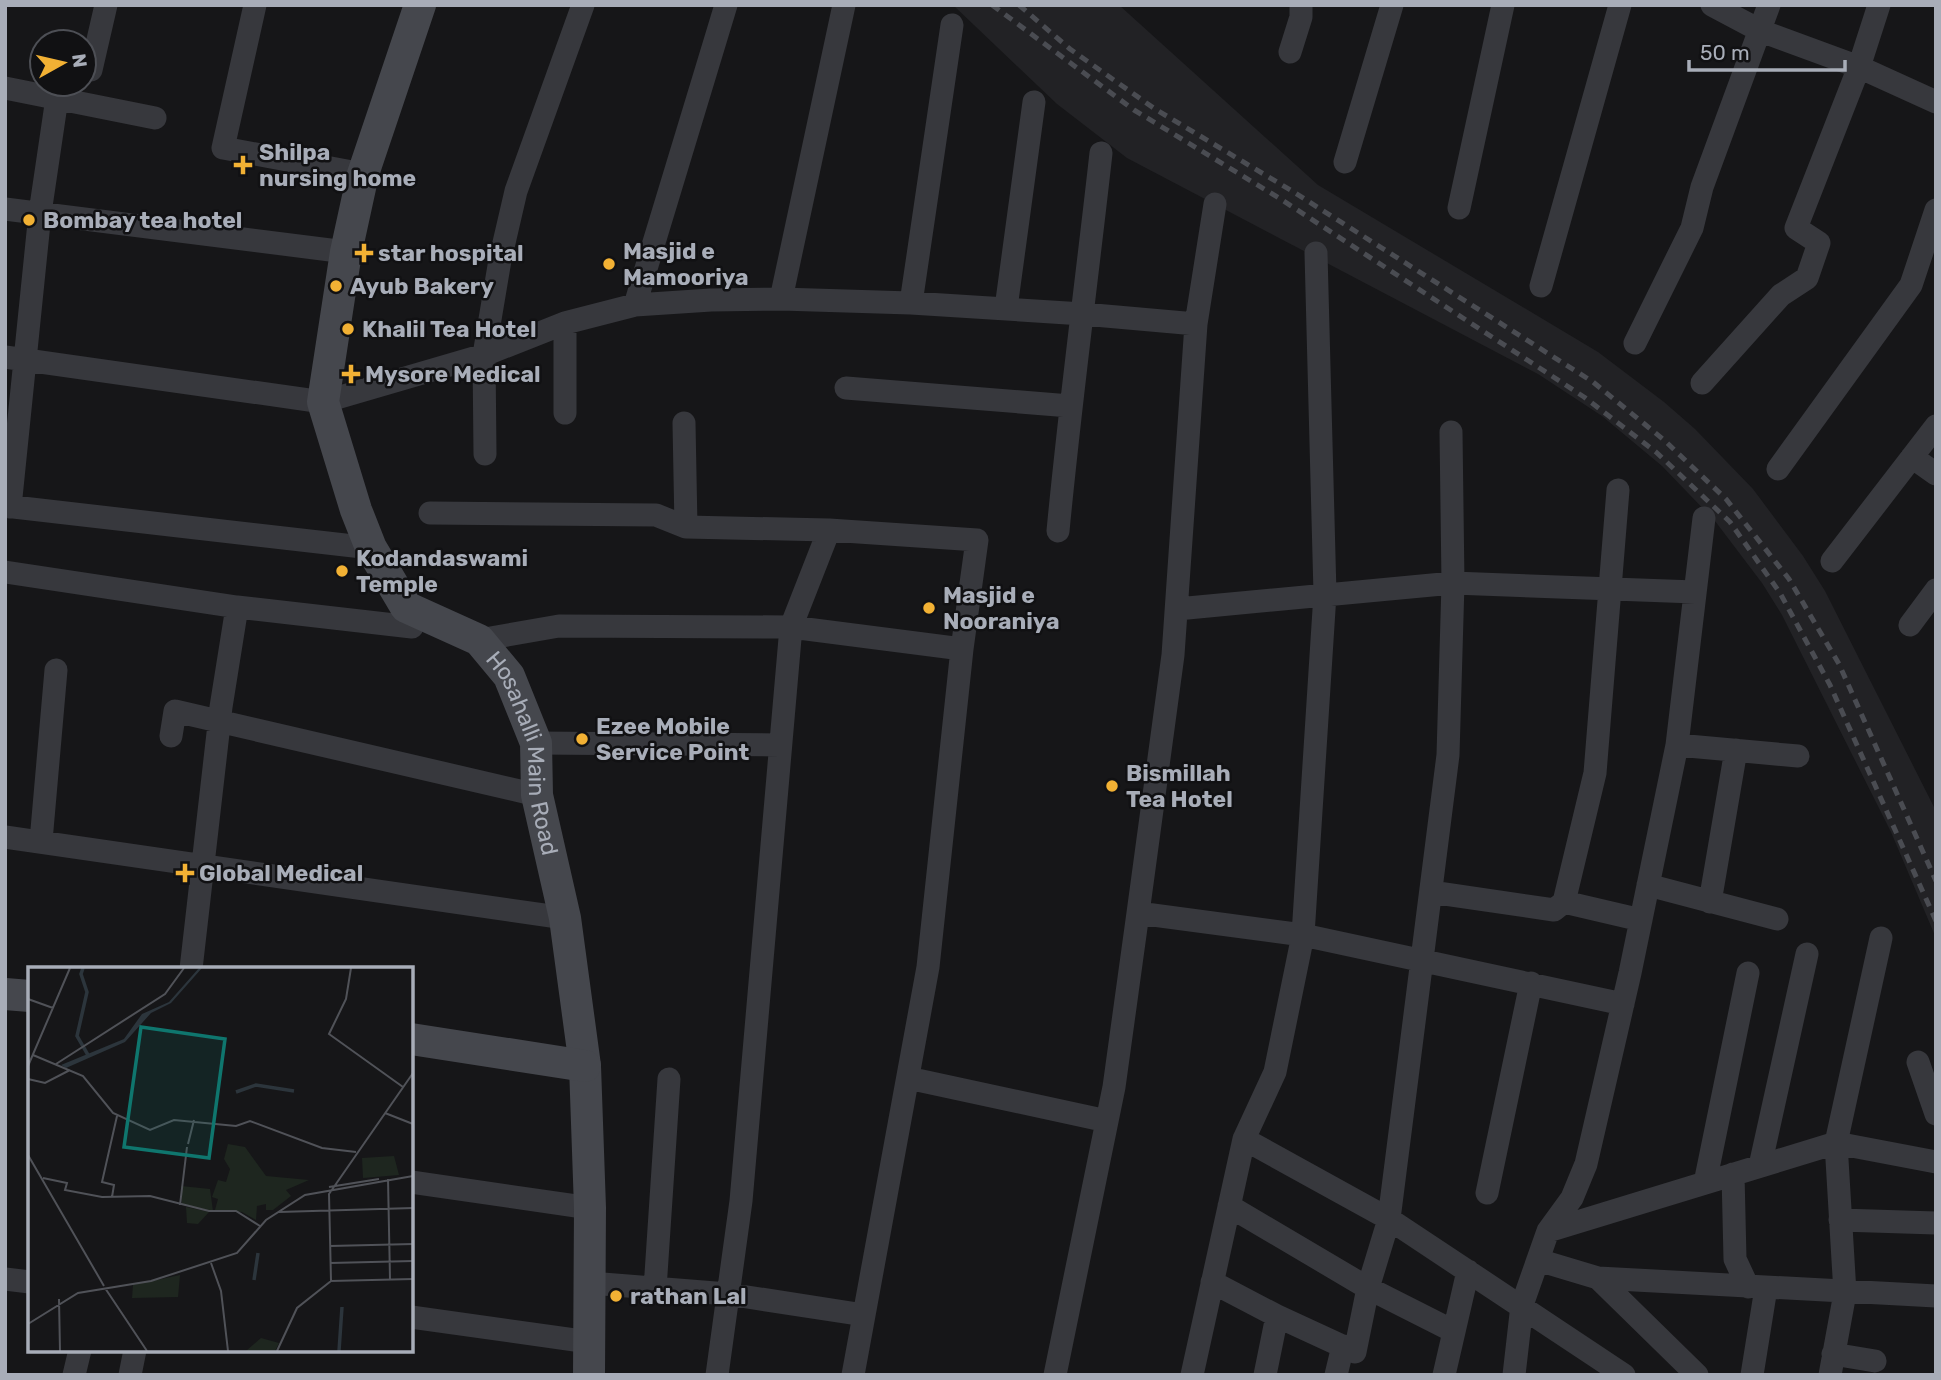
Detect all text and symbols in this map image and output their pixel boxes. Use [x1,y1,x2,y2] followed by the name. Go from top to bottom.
[28,28,98,98] north arrow
[1689,28,1845,72] scale bar
[1700,40,1750,65] text: 50 m
[67,52,92,69] text: N
[259,138,416,192] place label: Shilpa nursing home
[233,155,253,175] marker: Shilpa nursing home
[43,206,242,234] place label: Bombay tea hotel
[21,212,37,228] marker: Bombay tea hotel
[623,237,749,291] place label: Masjid e Mamooriya
[378,239,524,267] place label: star hospital
[356,245,372,261] marker: star hospital
[601,256,617,272] marker: Masjid e Mamooriya
[350,272,494,300] place label: Ayub Bakery
[328,278,344,294] marker: Ayub Bakery
[362,315,537,343] place label: Khalil Tea Hotel
[340,321,356,337] marker: Khalil Tea Hotel
[365,360,541,388] place label: Mysore Medical
[343,366,359,382] marker: Mysore Medical
[356,544,528,598] place label: Kodandaswami Temple
[334,563,350,579] marker: Kodandaswami Temple
[943,581,1060,635] place label: Masjid e Nooraniya
[921,600,937,616] marker: Masjid e Nooraniya
[480,645,564,858] street label: Hosahalli Main Road
[596,712,749,766] place label: Ezee Mobile Service Point
[574,731,590,747] marker: Ezee Mobile Service Point
[1126,759,1233,813] place label: Bismillah Tea Hotel
[1104,778,1120,794] marker: Bismillah Tea Hotel
[199,859,363,887] place label: Global Medical
[177,865,193,881] marker: Global Medical
[28,967,413,1352] inset map
[630,1282,747,1310] place label: rathan Lal
[608,1288,624,1304] marker: rathan Lal

